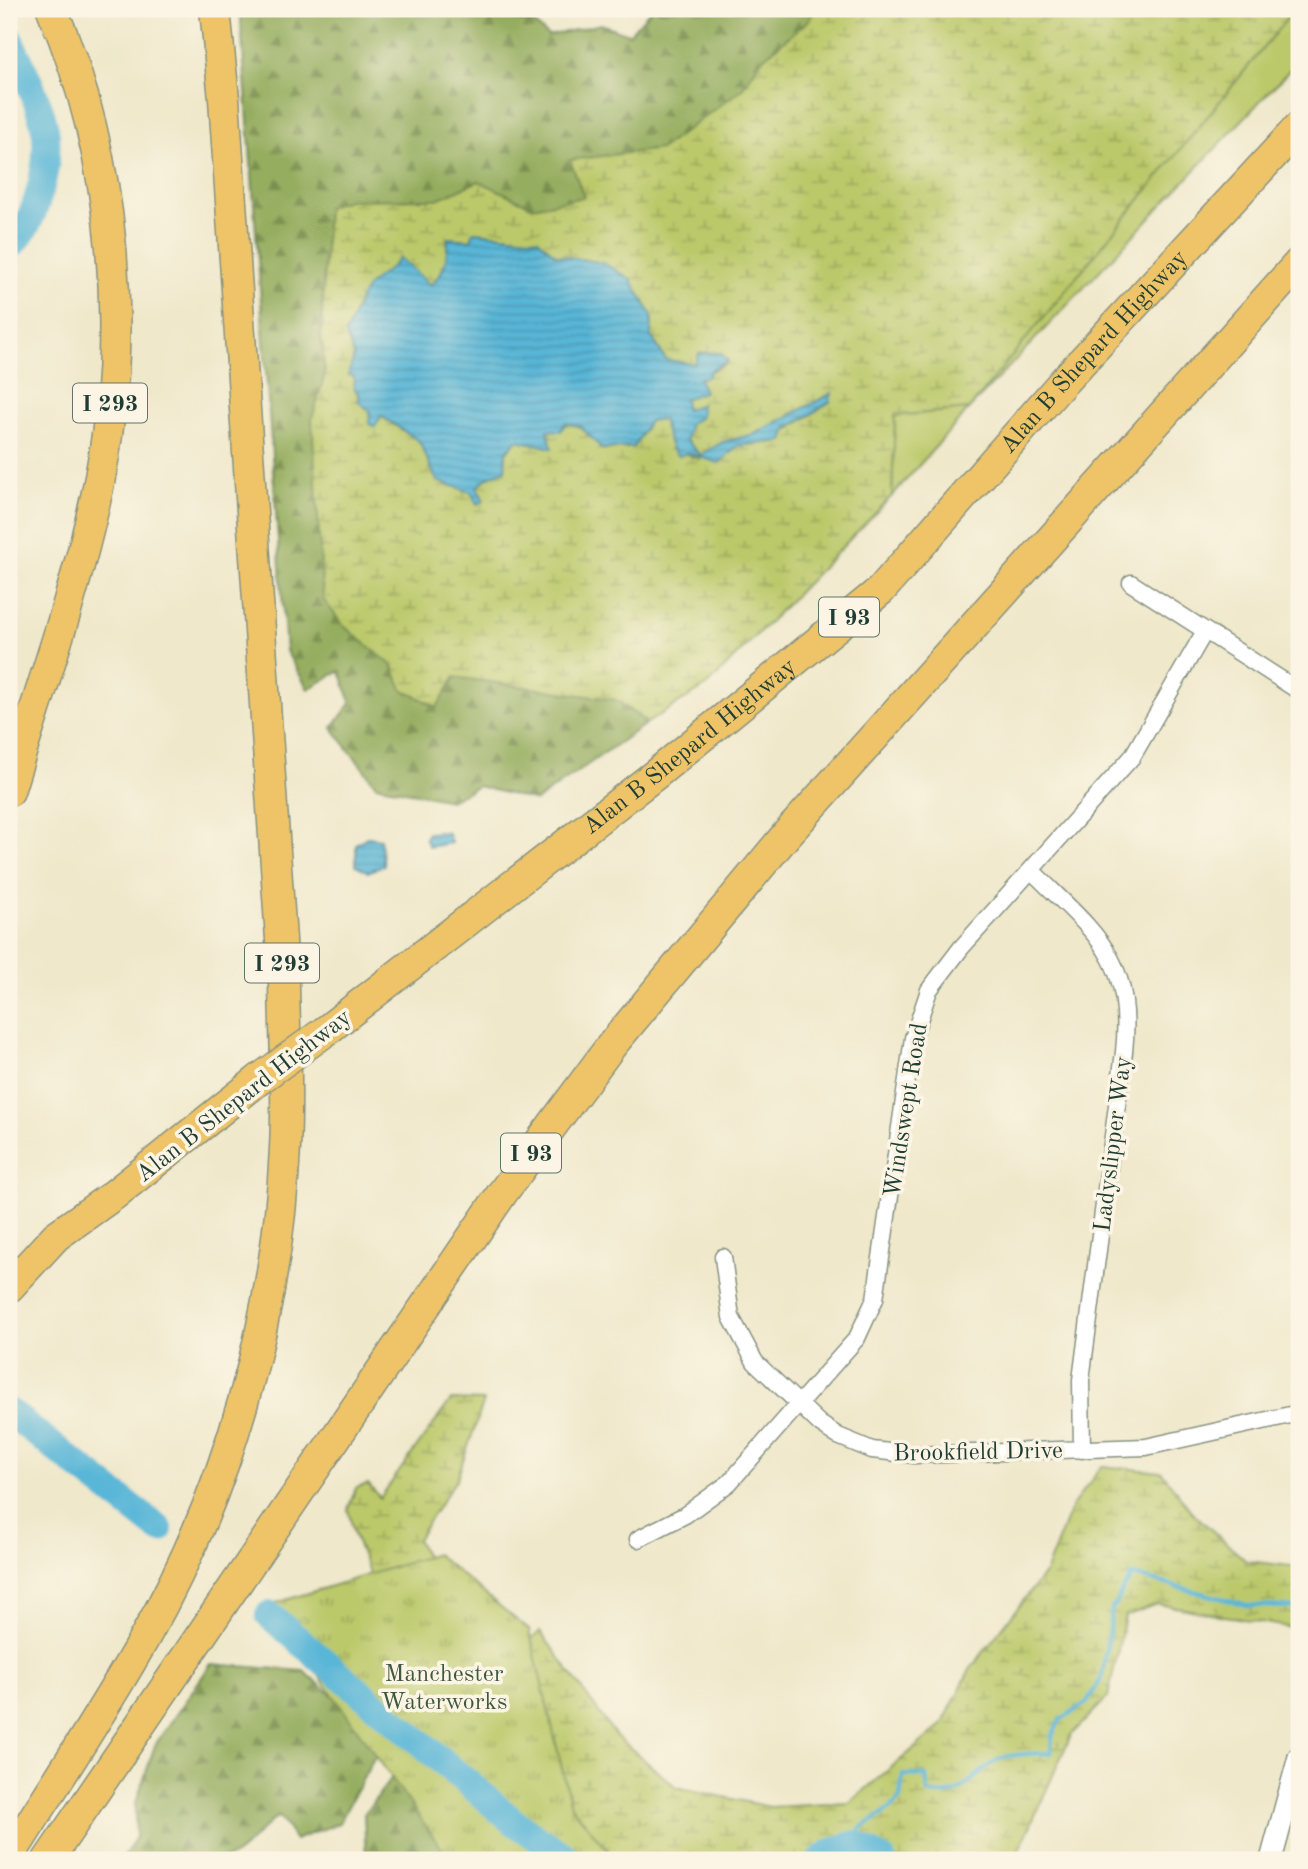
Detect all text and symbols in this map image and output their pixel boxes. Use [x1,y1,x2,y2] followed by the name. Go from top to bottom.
[996,246,1193,459] street label: Alan B Shepard Highway
[73,384,147,422] road number: I 293
[819,597,879,636] road number: I 93
[579,655,801,840] street label: Alan B Shepard Highway
[245,944,319,982] road number: I 293
[132,1005,356,1188] street label: Alan B Shepard Highway
[881,1021,933,1199] street label: Windswept Road
[1091,1055,1137,1234] street label: Ladyslipper Way
[501,1134,561,1172] road number: I 93
[893,1440,1063,1466] street label: Brookfield Drive
[381,1663,507,1715] park label: Manchester Waterworks

